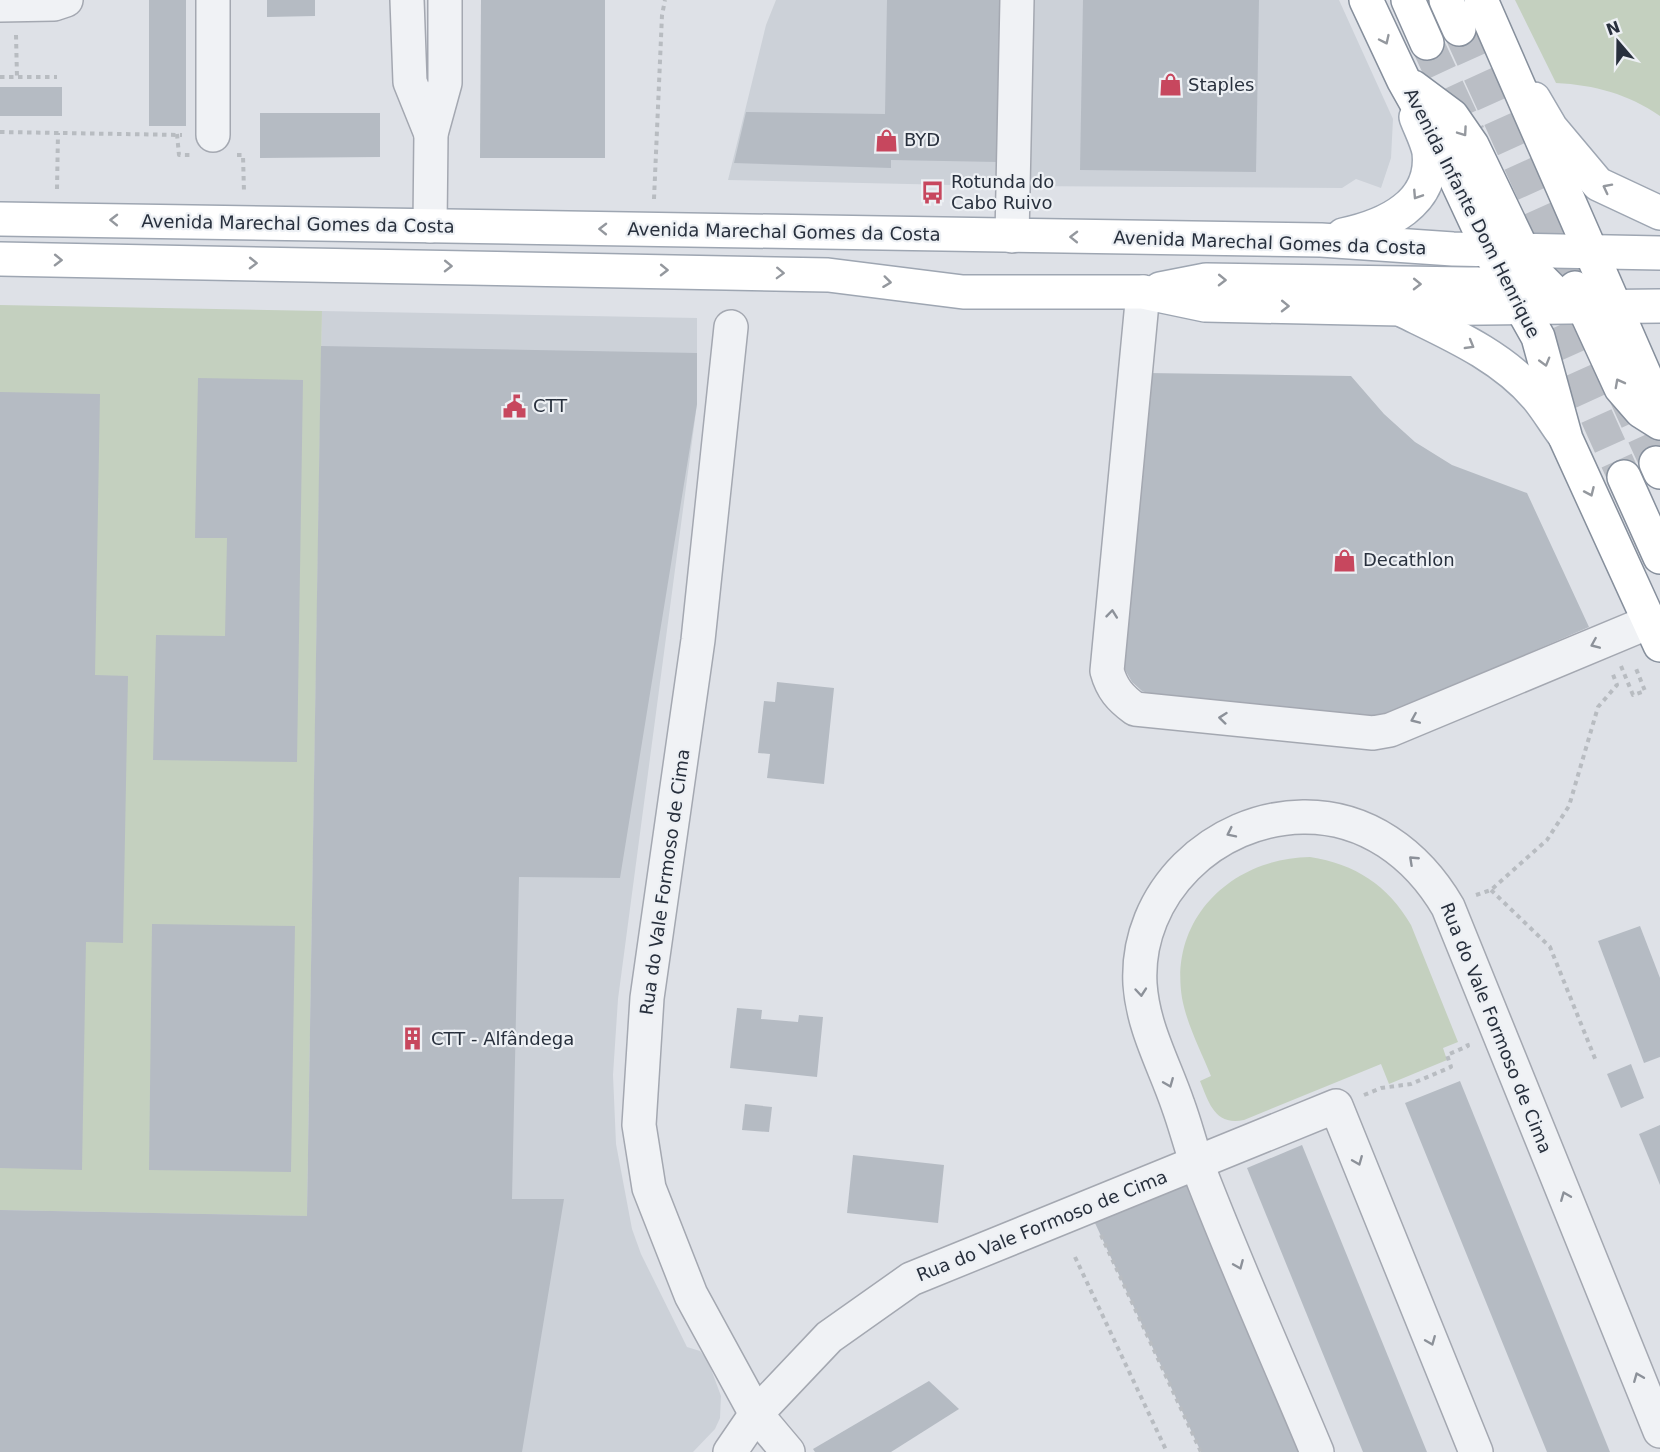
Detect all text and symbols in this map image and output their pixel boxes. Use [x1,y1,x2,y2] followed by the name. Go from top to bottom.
[1588,12,1648,72] north arrow
[1603,17,1623,40] text: N
[1377,34,1389,45] one-way arrow
[1157,72,1183,98] shop icon: Staples
[1188,74,1254,95] place label: Staples
[1400,84,1545,341] street label: Avenida Infante Dom Henrique
[1456,126,1467,137] one-way arrow
[873,127,899,153] shop icon: BYD
[904,129,940,150] place label: BYD
[951,171,1054,213] place label: Rotunda do Cabo Ruivo
[920,179,946,205] bus stop icon: Rotunda do Cabo Ruivo
[1603,184,1613,195] one-way arrow
[1412,189,1424,199] one-way arrow
[141,210,455,237] street label: Avenida Marechal Gomes da Costa
[109,214,118,227] one-way arrow
[627,218,941,245] street label: Avenida Marechal Gomes da Costa
[598,223,607,235] one-way arrow
[1113,227,1427,258] street label: Avenida Marechal Gomes da Costa
[1069,231,1078,243] one-way arrow
[54,254,63,266] one-way arrow
[249,257,258,269] one-way arrow
[444,260,453,273] one-way arrow
[660,264,669,276] one-way arrow
[775,267,784,279] one-way arrow
[1217,274,1226,287] one-way arrow
[882,275,891,288] one-way arrow
[1412,277,1421,290] one-way arrow
[1280,300,1289,313] one-way arrow
[1464,338,1474,349] one-way arrow
[1538,356,1550,367] one-way arrow
[1615,378,1626,389] one-way arrow
[502,393,528,419] public building icon: CTT
[533,395,568,416] place label: CTT
[1583,485,1595,496] one-way arrow
[1332,547,1358,573] shop icon: Decathlon
[1363,549,1455,570] place label: Decathlon
[1105,610,1118,619] one-way arrow
[1590,637,1601,649] one-way arrow
[1219,712,1228,725] one-way arrow
[1411,712,1422,724] one-way arrow
[635,747,694,1016] street label: Rua do Vale Formoso de Cima
[1227,826,1238,838] one-way arrow
[1409,856,1419,867] one-way arrow
[1436,899,1557,1156] street label: Rua do Vale Formoso de Cima
[1134,988,1147,997] one-way arrow
[400,1026,426,1052] building icon: CTT - Alfândega
[431,1028,574,1049] place label: CTT - Alfândega
[1162,1076,1174,1087] one-way arrow
[1351,1154,1363,1165] one-way arrow
[913,1165,1170,1286] street label: Rua do Vale Formoso de Cima
[1560,1191,1572,1202] one-way arrow
[1232,1258,1244,1269] one-way arrow
[1424,1335,1436,1346] one-way arrow
[1633,1372,1645,1383] one-way arrow

